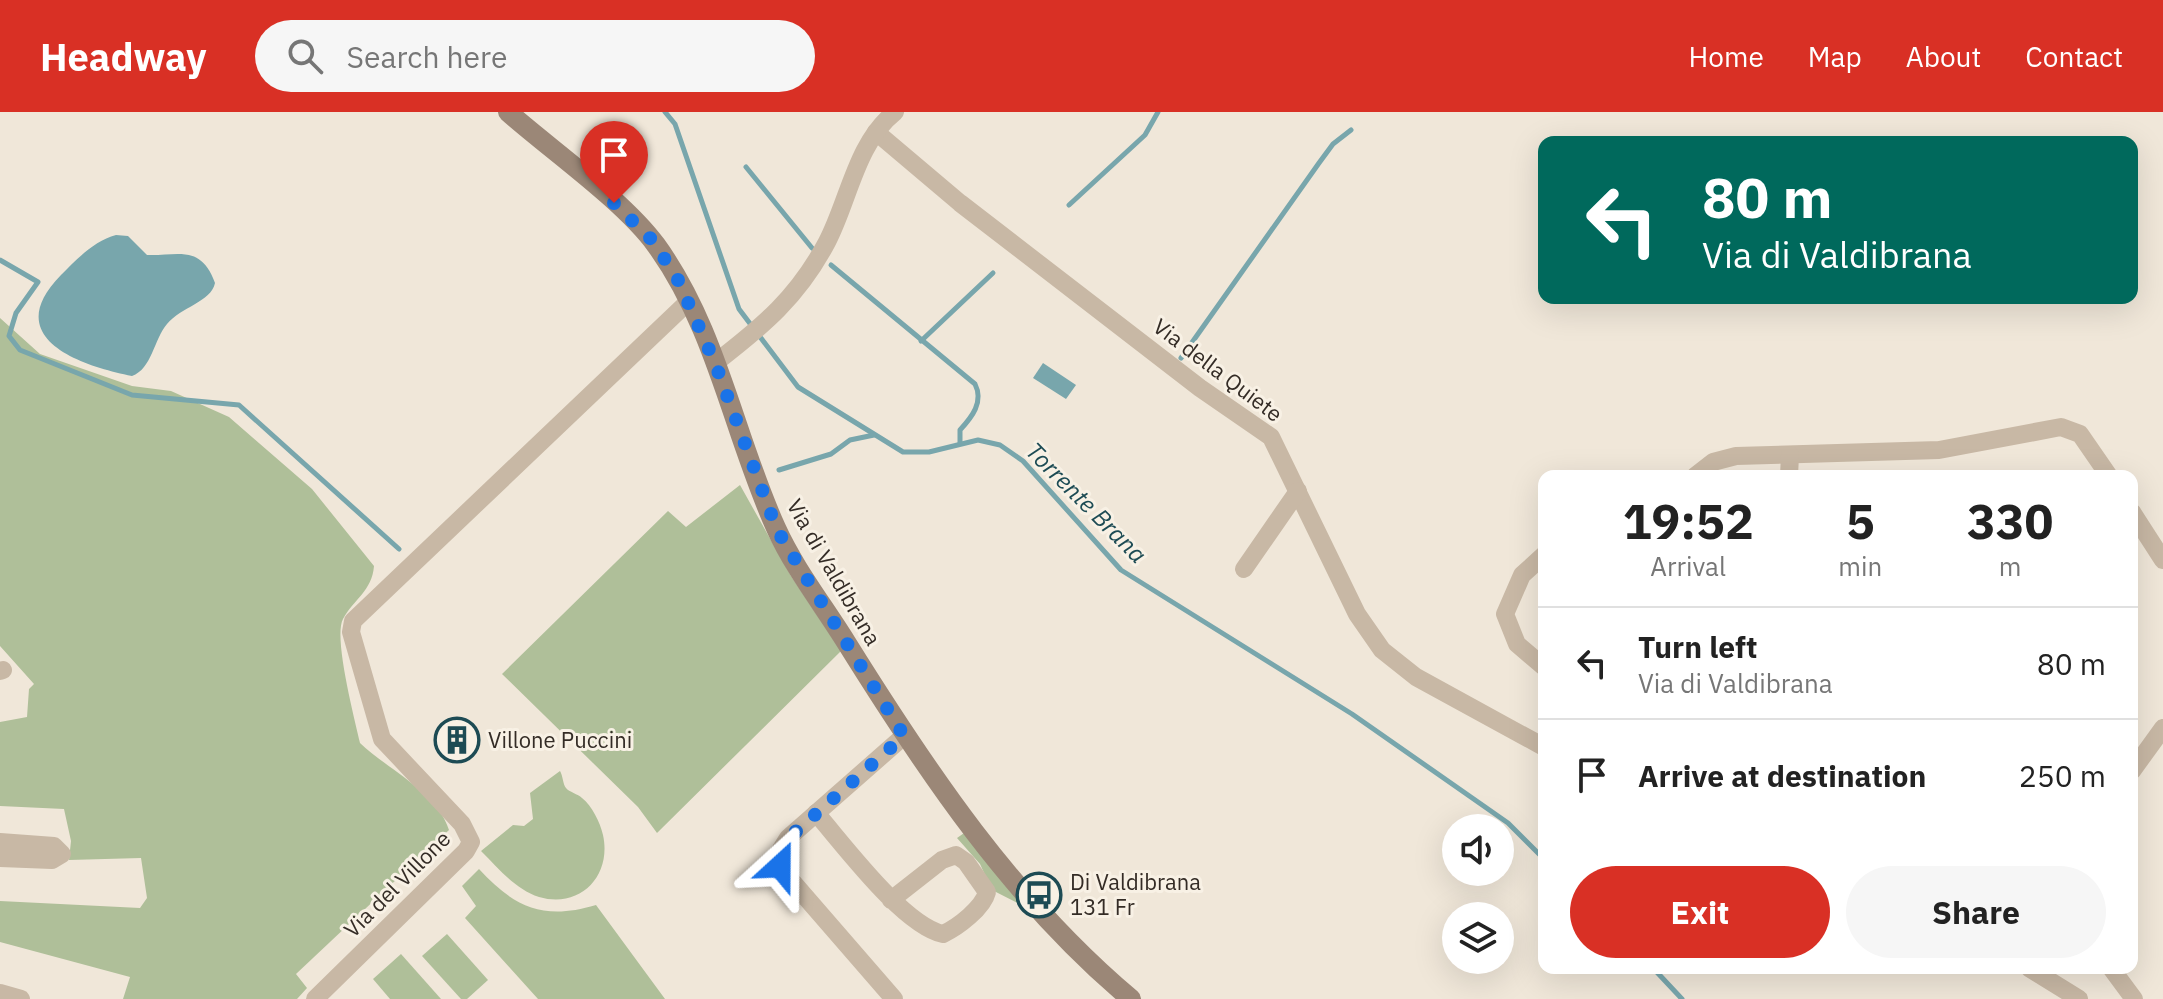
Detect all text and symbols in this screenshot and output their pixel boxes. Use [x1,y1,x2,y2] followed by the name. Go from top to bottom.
[255,20,815,92] search box
[40,32,207,81] text: Headway
[283,34,327,78] icon: search
[347,37,507,76] text: Search here
[1688,38,1764,75] text: Home
[1808,38,1862,75] text: Map
[1906,38,1981,75] text: About
[2025,38,2123,75] text: Contact
[580,121,648,203] pin
[592,133,636,177] icon: arrive
[1702,161,1832,233] text: 80 m
[1570,168,1674,272] icon: left
[1702,231,1972,278] text: Via di Valdibrana
[1148,311,1289,428] street label: Via della Quiete
[1019,435,1154,570] water label: Torrente Brana
[1623,490,1754,552] text: 19:52
[1846,490,1875,552] text: 5
[1967,490,2053,552] text: 330
[781,493,888,651] street label: Via di Valdibrana
[1650,549,1726,583] text: Arrival
[1838,549,1882,583] text: min
[1999,549,2021,583] text: m
[1638,627,1757,666] text: Turn left
[1570,641,1614,685] icon: left
[2037,644,2106,683] text: 80 m
[1638,666,1833,700] text: Via di Valdibrana
[433,716,481,764] building icon: Villone Puccini
[488,725,632,754] place label: Villone Puccini
[1570,753,1614,797] icon: arrive
[1638,756,1926,795] text: Arrive at destination
[2019,756,2106,795] text: 250 m
[1442,814,1514,974] map controls
[1442,814,1514,886] button: sound
[337,824,456,943] street label: Via del Villone
[738,824,822,908] position arrow
[1570,866,1830,958] button: Exit
[1846,866,2106,958] button: Share
[1070,867,1201,921] place label: Di Valdibrana 131 Fr
[1015,871,1063,919] bus stop icon: Di Valdibrana 131 Fr
[1442,902,1514,974] button: layers

